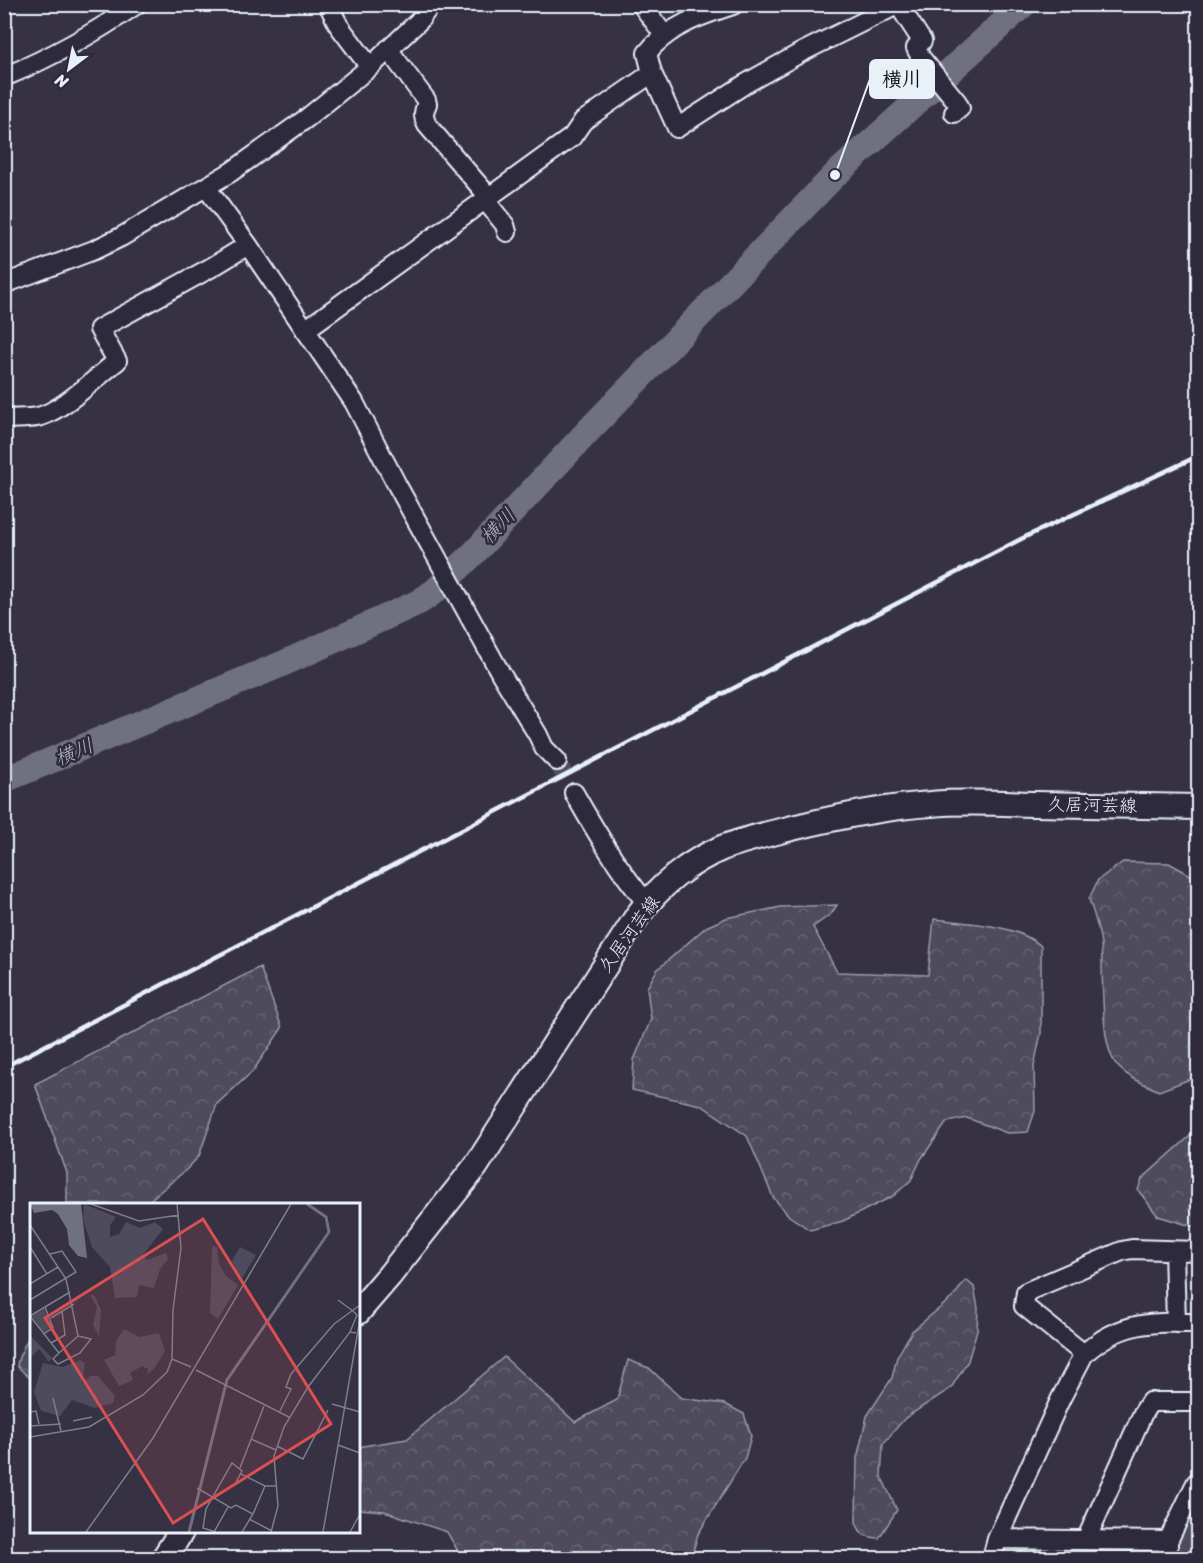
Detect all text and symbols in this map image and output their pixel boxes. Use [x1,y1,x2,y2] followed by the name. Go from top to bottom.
[39,39,99,99] north arrow
[870,60,934,98] callout: 横川
[882,62,922,97] text: 横川
[48,66,75,97] text: N
[472,499,524,553] water label: 横川
[49,728,99,776] water label: 横川
[1047,788,1137,822] street label: 久居河芸線
[590,888,668,980] street label: 久居河芸線
[30,1203,360,1533] inset map

